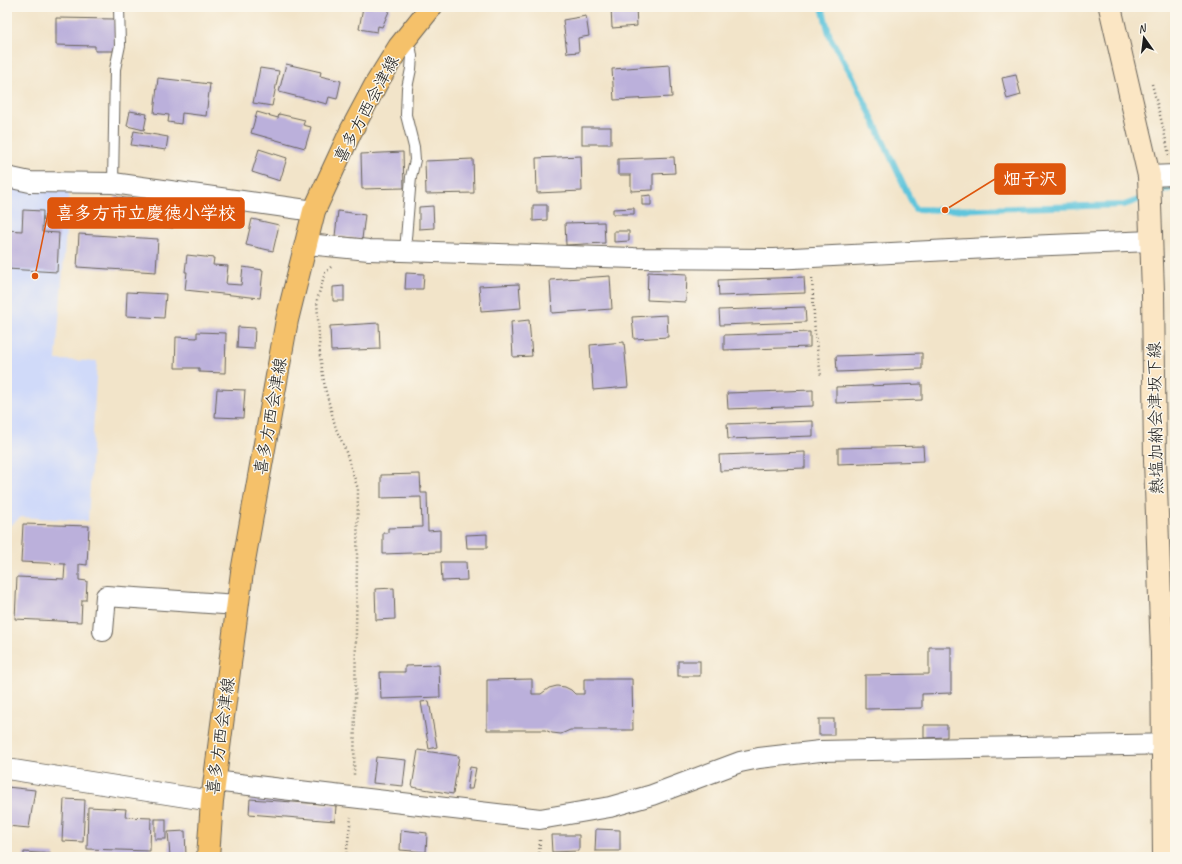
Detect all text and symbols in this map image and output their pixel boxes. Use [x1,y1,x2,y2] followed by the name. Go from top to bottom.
[1124,18,1164,58] north arrow
[1137,20,1149,36] text: N
[329,52,404,167] street label: 喜多方西会津線
[995,164,1065,194] callout: 畑子沢
[1003,168,1057,190] text: 畑子沢
[48,198,244,228] callout: 喜多方市立慶徳小学校
[56,202,236,224] text: 喜多方市立慶徳小学校
[1144,341,1167,495] street label: 熱塩加納会津坂下線
[250,356,291,477] street label: 喜多方西会津線
[202,676,239,796] street label: 喜多方西会津線

